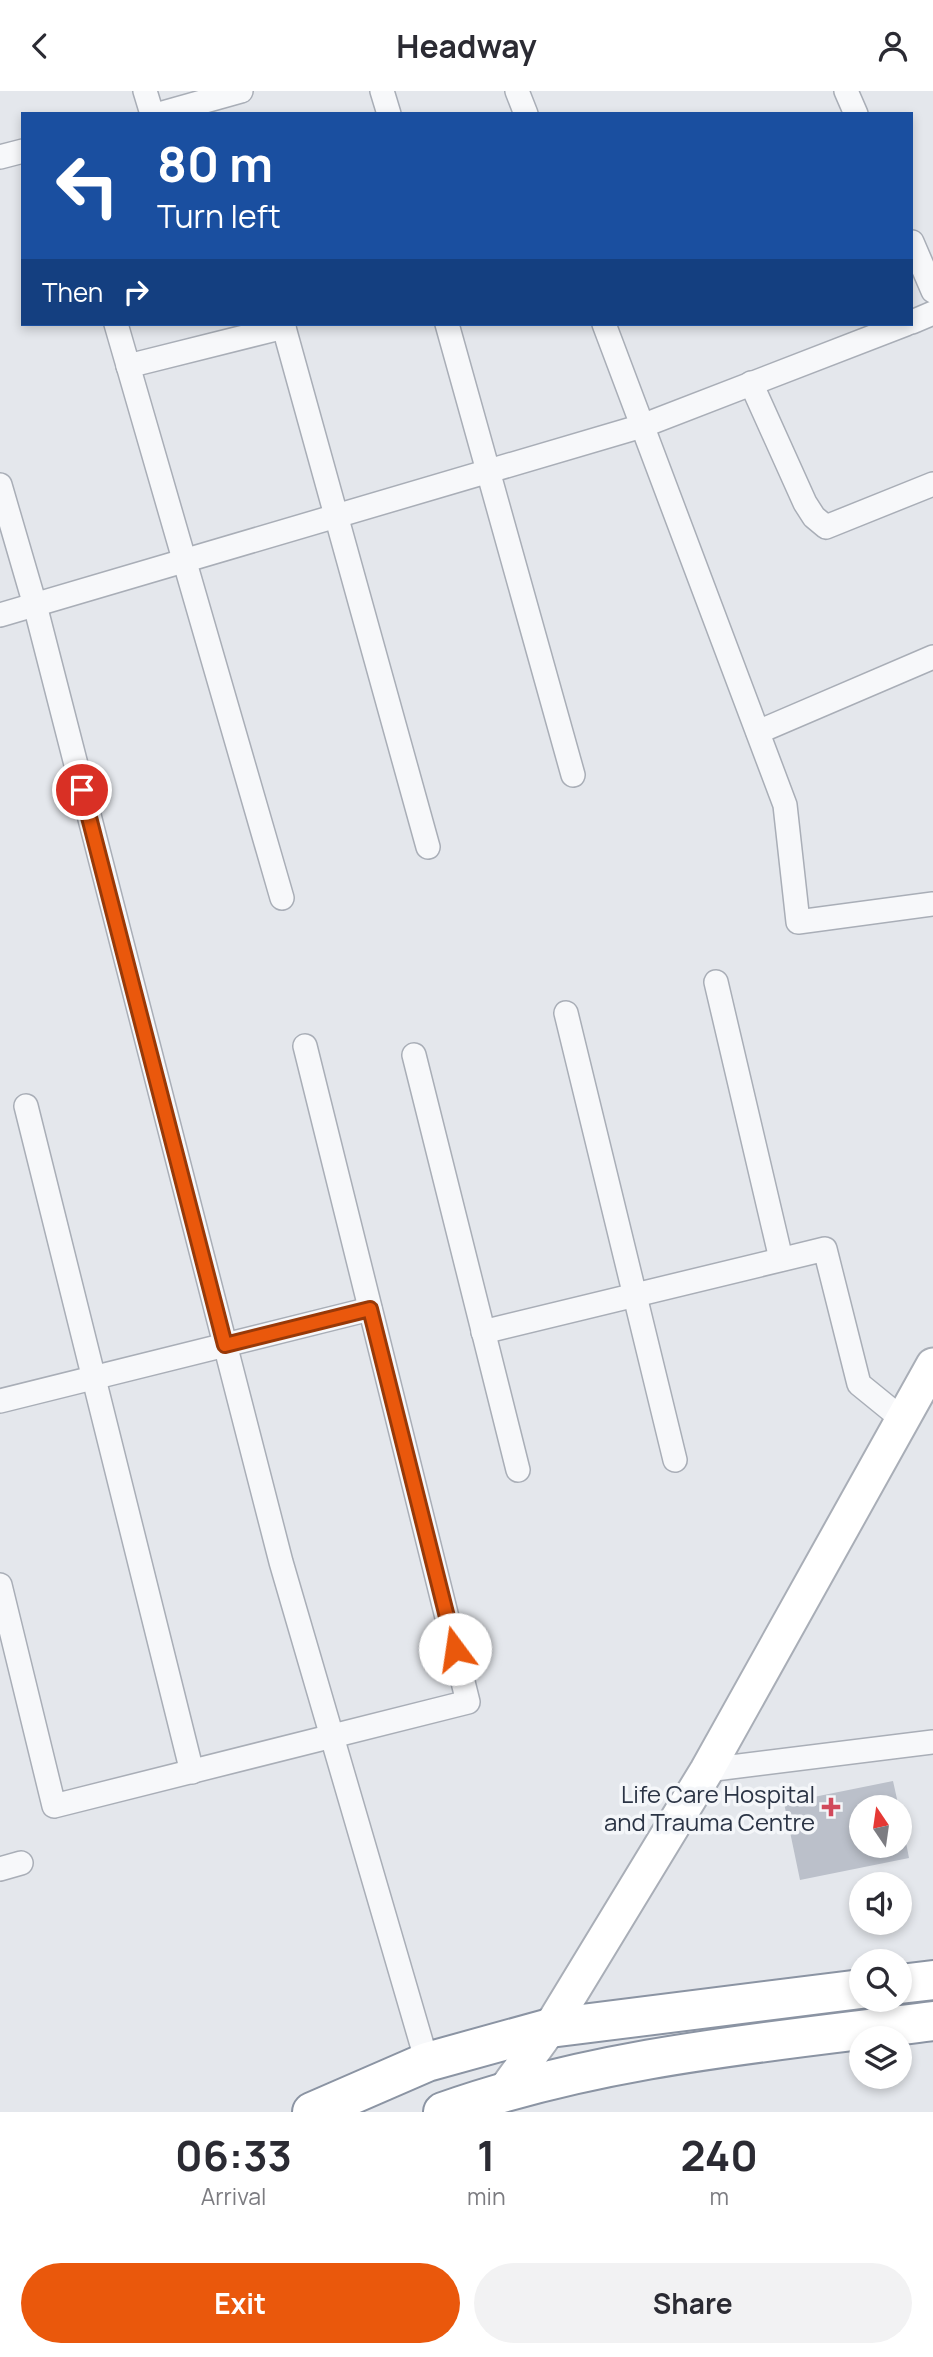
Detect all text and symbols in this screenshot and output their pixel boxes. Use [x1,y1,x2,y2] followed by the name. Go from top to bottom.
[396,24,537,68] text: Headway
[21,27,59,65] icon: back
[874,27,912,65] icon: person
[157,130,273,197] text: 80 m
[42,140,133,231] icon: left
[157,194,281,238] text: Turn left
[117,273,155,311] icon: right
[42,274,103,310] text: Then
[52,760,112,820] pin
[63,771,101,809] icon: arrive
[418,1612,492,1686] position arrow
[604,1777,815,1838] place label: Life Care Hospital and Trauma Centre
[849,1795,912,1859] north arrow
[849,1795,912,2089] map controls
[821,1797,841,1817] marker: Life Care Hospital and Trauma Centre
[849,1872,912,1935] button: sound
[849,1949,912,2012] button: search
[849,2026,912,2089] button: layers
[175,2126,292,2184] text: 06:33
[477,2126,495,2184] text: 1
[681,2126,758,2184] text: 240
[201,2180,266,2212] text: Arrival
[467,2180,506,2212] text: min
[710,2180,729,2212] text: m
[21,2263,460,2343] button: Exit
[474,2263,912,2343] button: Share

